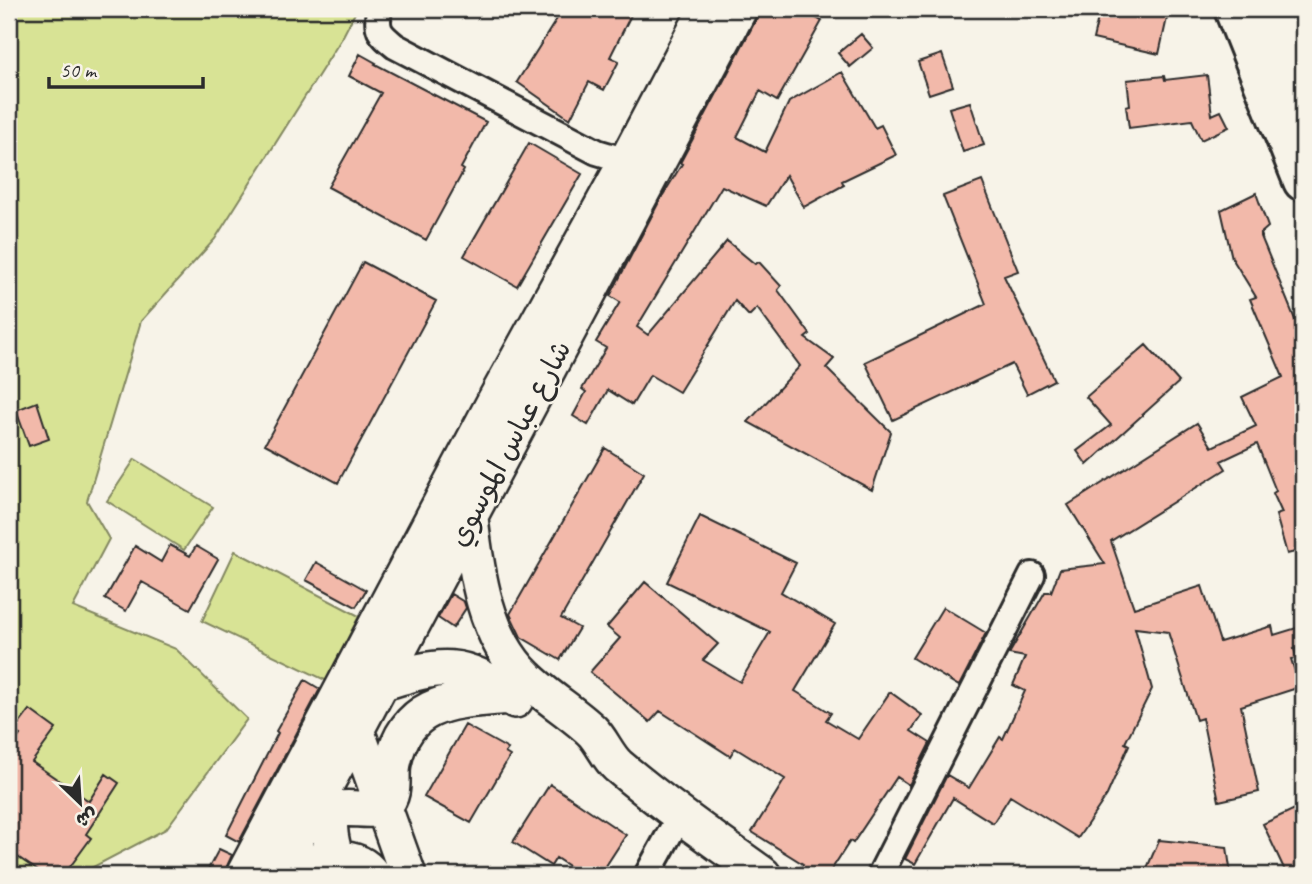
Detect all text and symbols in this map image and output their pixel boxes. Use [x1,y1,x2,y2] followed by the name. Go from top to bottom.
[49,46,203,90] scale bar
[60,57,98,83] text: 50 m
[440,334,581,554] street label: شارع عباس الموسوي
[46,768,116,838] north arrow
[72,802,101,833] text: ش

